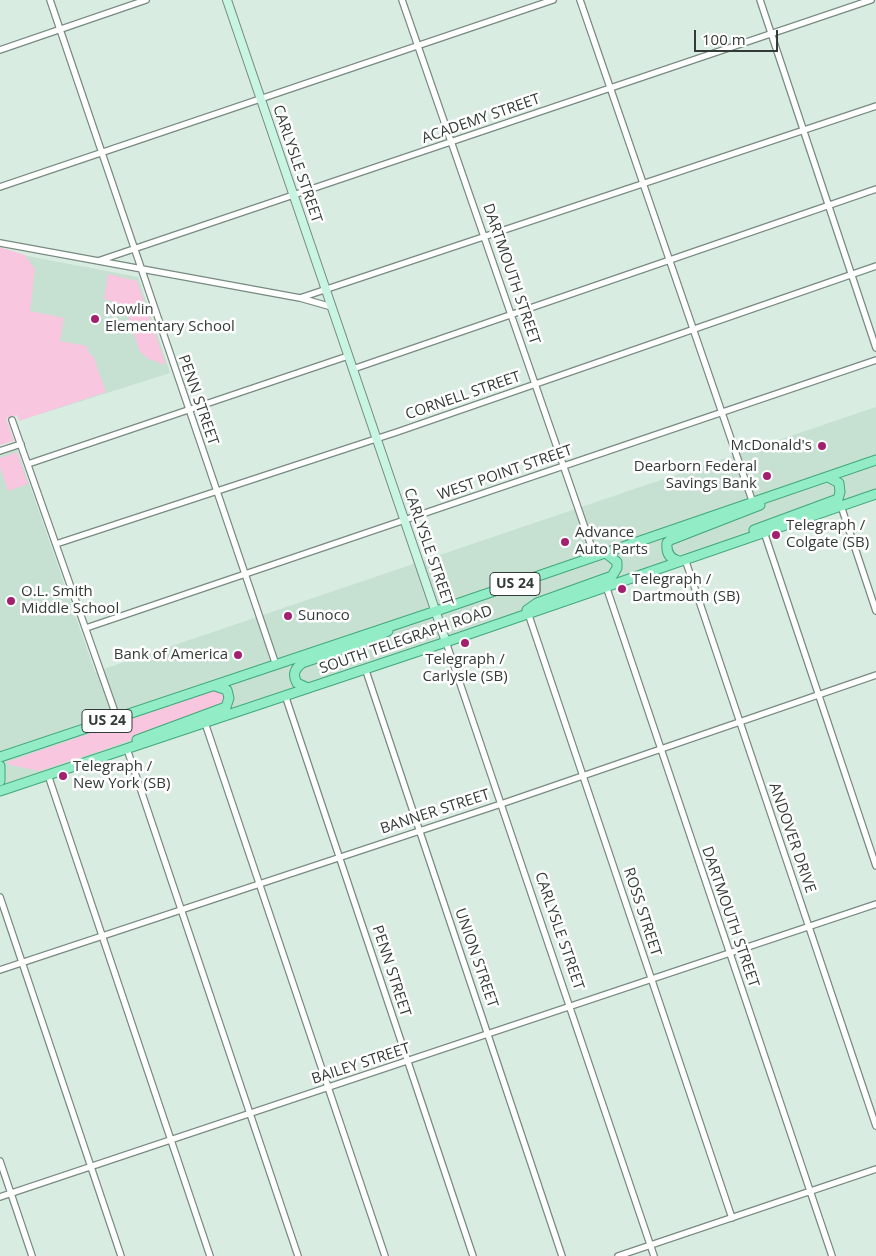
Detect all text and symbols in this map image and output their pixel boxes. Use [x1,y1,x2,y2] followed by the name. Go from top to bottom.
[696,20,780,52] scale bar
[702,29,746,49] text: 100 m
[419,90,543,148] street label: ACADEMY STREET
[268,103,326,225] street label: CARLYSLE STREET
[478,201,544,347] street label: DARTMOUTH STREET
[105,301,235,336] place label: Nowlin Elementary School
[89,313,101,325] marker: Nowlin Elementary School
[174,352,222,448] street label: PENN STREET
[403,368,523,424] street label: CORNELL STREET
[730,437,812,455] place label: McDonald's
[816,440,828,452] marker: McDonald's
[435,441,575,505] street label: WEST POINT STREET
[634,458,757,493] place label: Dearborn Federal Savings Bank
[761,470,773,482] marker: Dearborn Federal Savings Bank
[399,486,457,608] street label: CARLYSLE STREET
[786,517,869,552] place label: Telegraph / Colgate (SB)
[575,524,648,559] place label: Advance Auto Parts
[770,529,782,541] marker: Telegraph / Colgate (SB)
[559,536,571,548] marker: Advance Auto Parts
[632,571,740,606] place label: Telegraph / Dartmouth (SB)
[490,572,540,596] road number: US 24
[21,583,119,618] place label: O.L. Smith Middle School
[616,583,628,595] marker: Telegraph / Dartmouth (SB)
[5,595,17,607] marker: O.L. Smith Middle School
[317,602,495,678] street label: SOUTH TELEGRAPH ROAD
[298,607,350,625] place label: Sunoco
[282,610,294,622] marker: Sunoco
[459,637,471,649] marker: Telegraph / Carlysle (SB)
[114,646,228,664] place label: Bank of America
[232,649,244,661] marker: Bank of America
[422,651,508,686] place label: Telegraph / Carlysle (SB)
[82,709,132,732] road number: US 24
[73,758,170,793] place label: Telegraph / New York (SB)
[57,770,69,782] marker: Telegraph / New York (SB)
[765,781,819,895] street label: ANDOVER DRIVE
[378,786,492,838] street label: BANNER STREET
[697,844,763,990] street label: DARTMOUTH STREET
[619,865,665,959] street label: ROSS STREET
[530,870,588,992] street label: CARLYSLE STREET
[451,906,501,1010] street label: UNION STREET
[368,923,414,1019] street label: PENN STREET
[309,1040,413,1088] street label: BAILEY STREET

